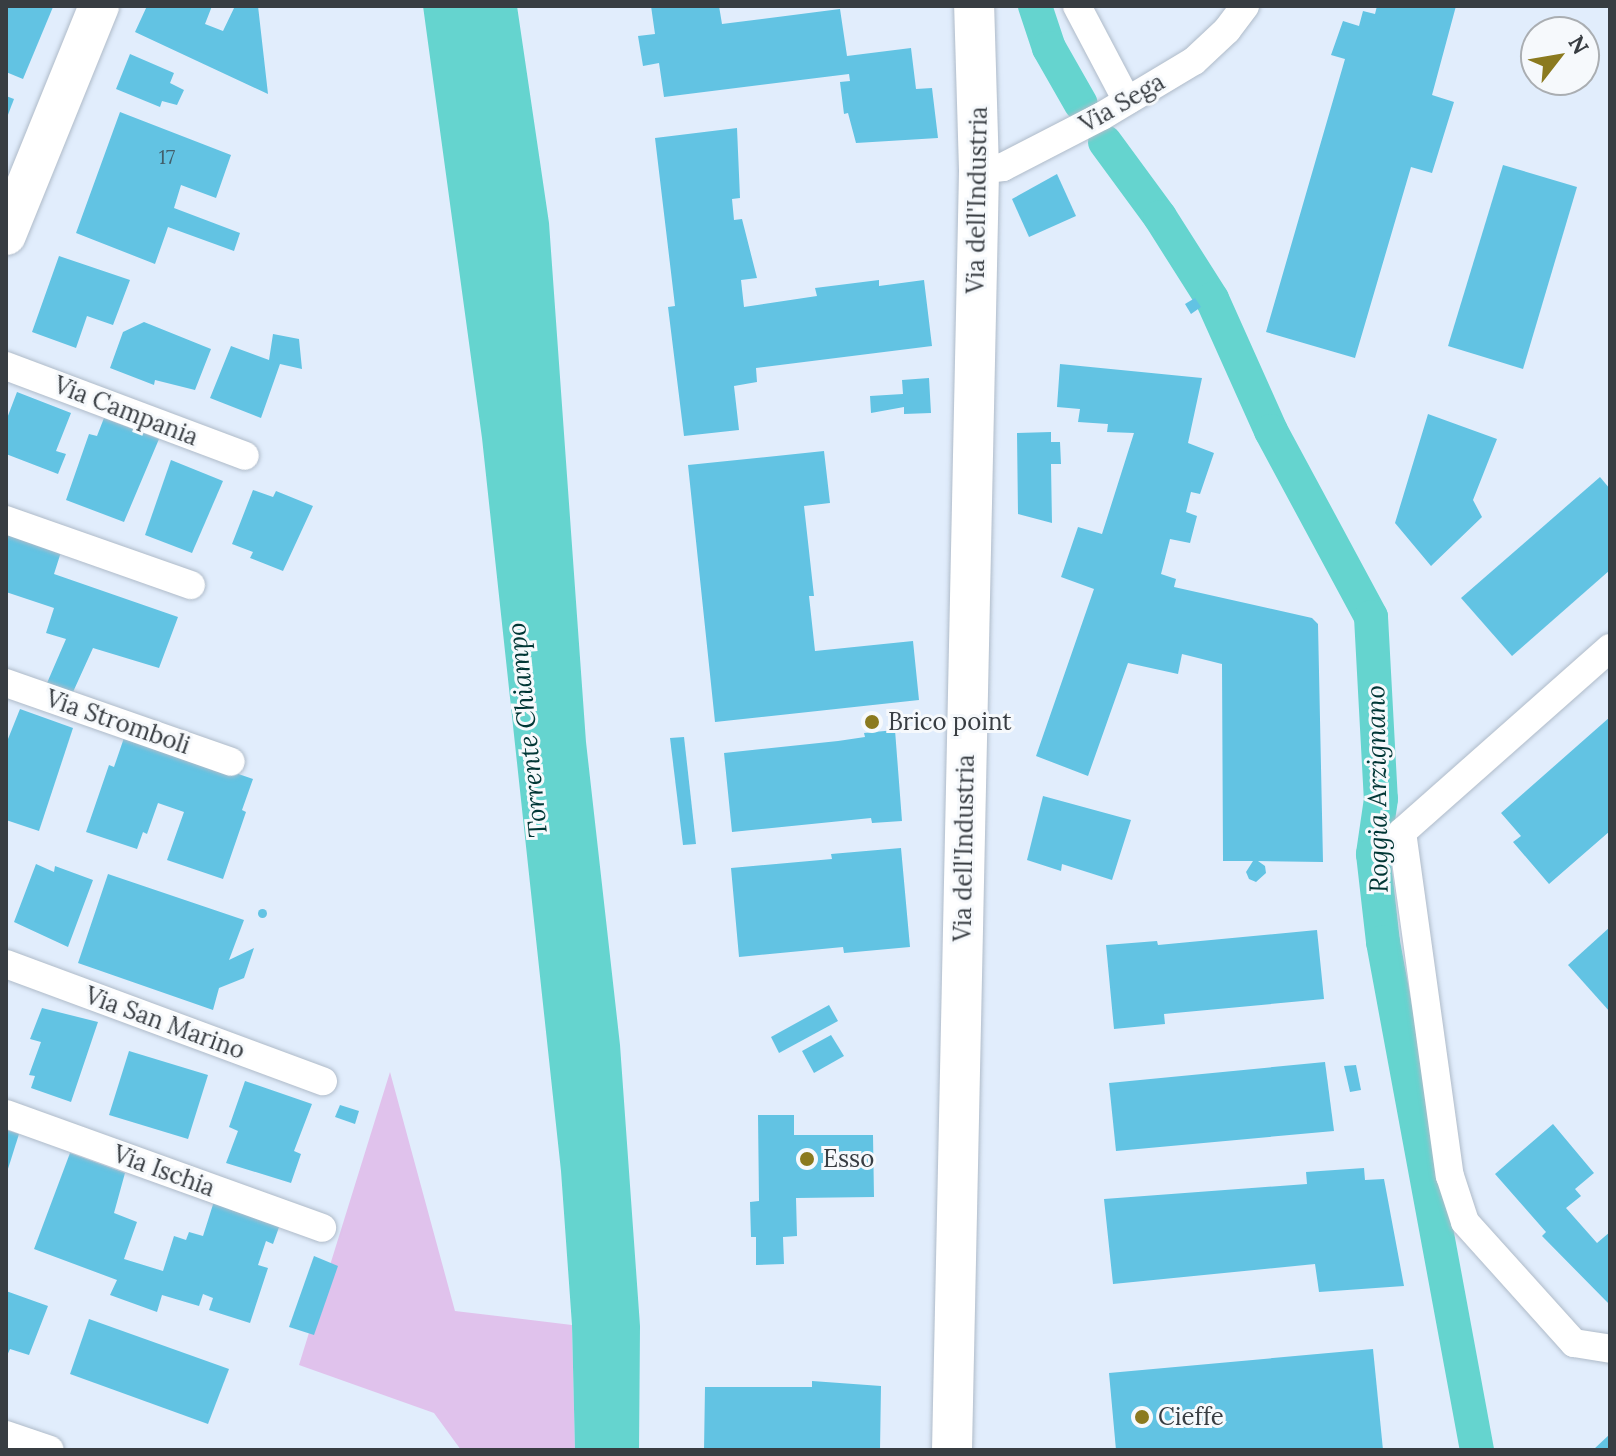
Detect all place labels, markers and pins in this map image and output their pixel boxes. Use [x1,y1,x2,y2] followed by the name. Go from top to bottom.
[888,708,1012,736] place label: Brico point
[863,713,881,731] marker: Brico point
[823,1145,874,1173] place label: Esso
[798,1150,816,1168] marker: Esso
[1158,1403,1224,1431] place label: Cieffe
[1133,1408,1151,1426] marker: Cieffe

